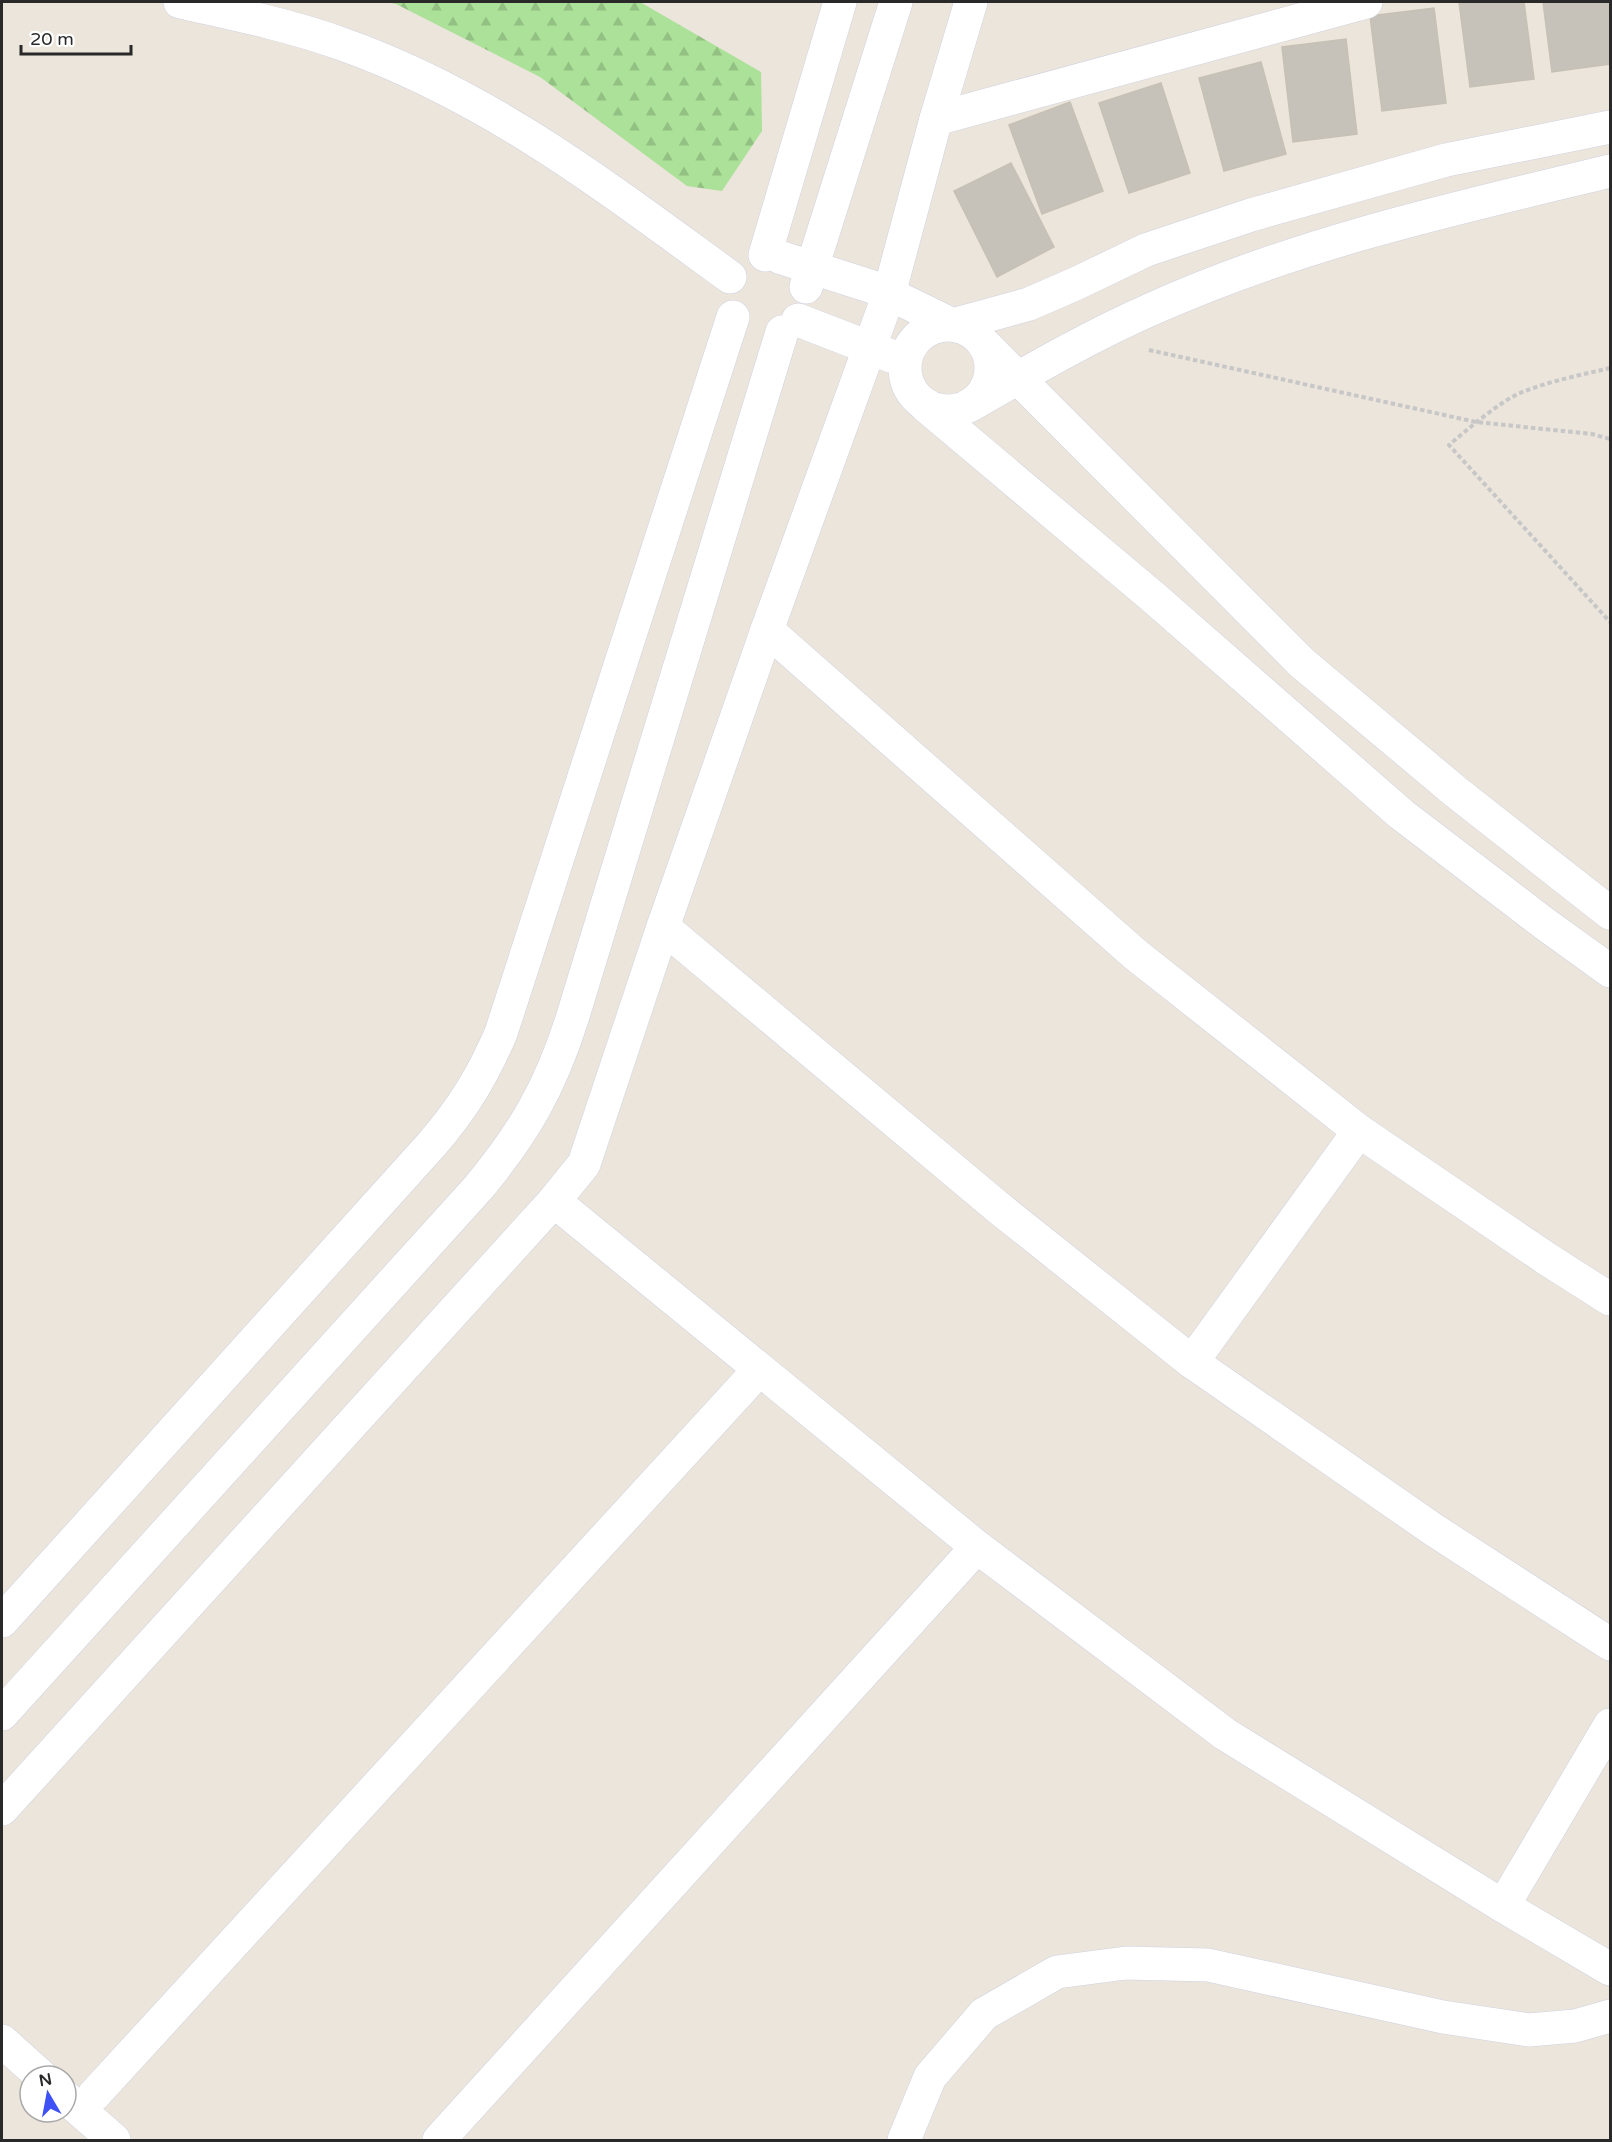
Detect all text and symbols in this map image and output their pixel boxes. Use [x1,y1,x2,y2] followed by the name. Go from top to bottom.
[21,18,130,56] scale bar
[30,28,74,50] text: 20 m
[18,2064,78,2124] north arrow
[38,2069,54,2091] text: N

